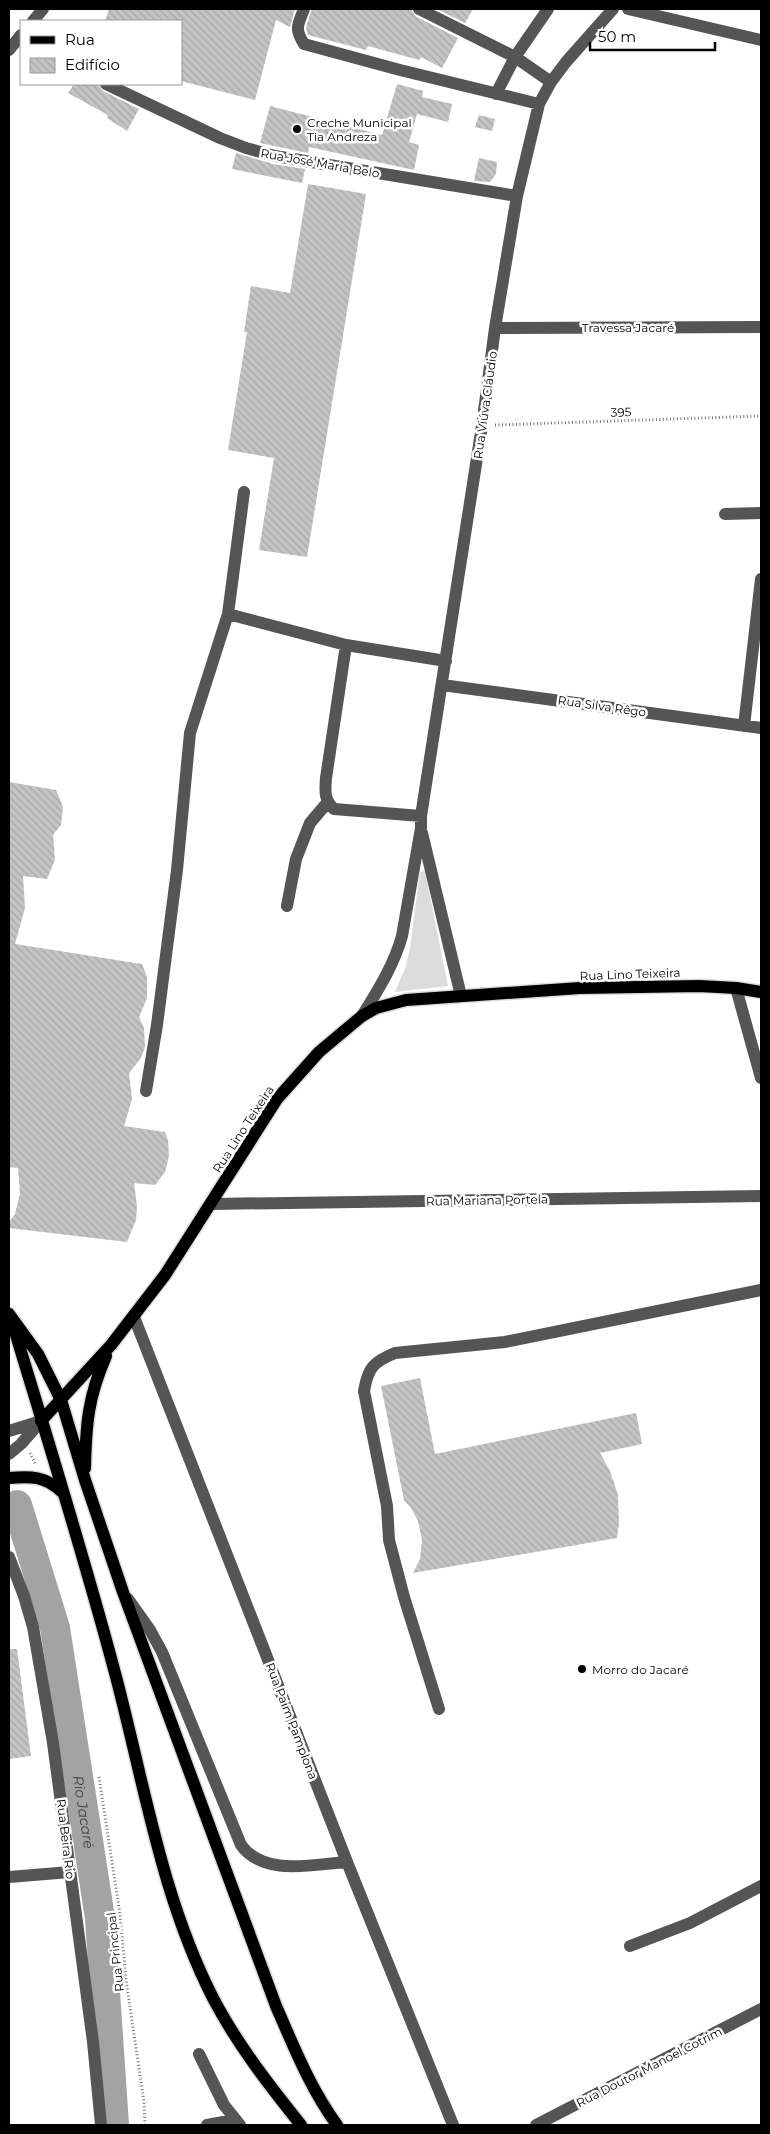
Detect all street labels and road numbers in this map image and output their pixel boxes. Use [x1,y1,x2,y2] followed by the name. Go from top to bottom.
[259,145,381,181] street label: Rua José Maria Belo
[582,320,674,335] street label: Travessa Jacaré
[470,350,500,460] street label: Rua Viúva Cláudio
[610,404,632,420] street label: 395
[557,692,647,720] street label: Rua Silva Rêgo
[579,965,681,983] street label: Rua Lino Teixeira
[209,1083,277,1175] street label: Rua Lino Teixeira
[426,1191,548,1209] street label: Rua Mariana Portela
[263,1660,321,1782] street label: Rua Paim Pamplona
[54,1798,78,1880] street label: Rua Beira Rio
[103,1912,127,1992] street label: Rua Principal
[574,2024,724,2110] street label: Rua Doutor Manoel Cotrim

